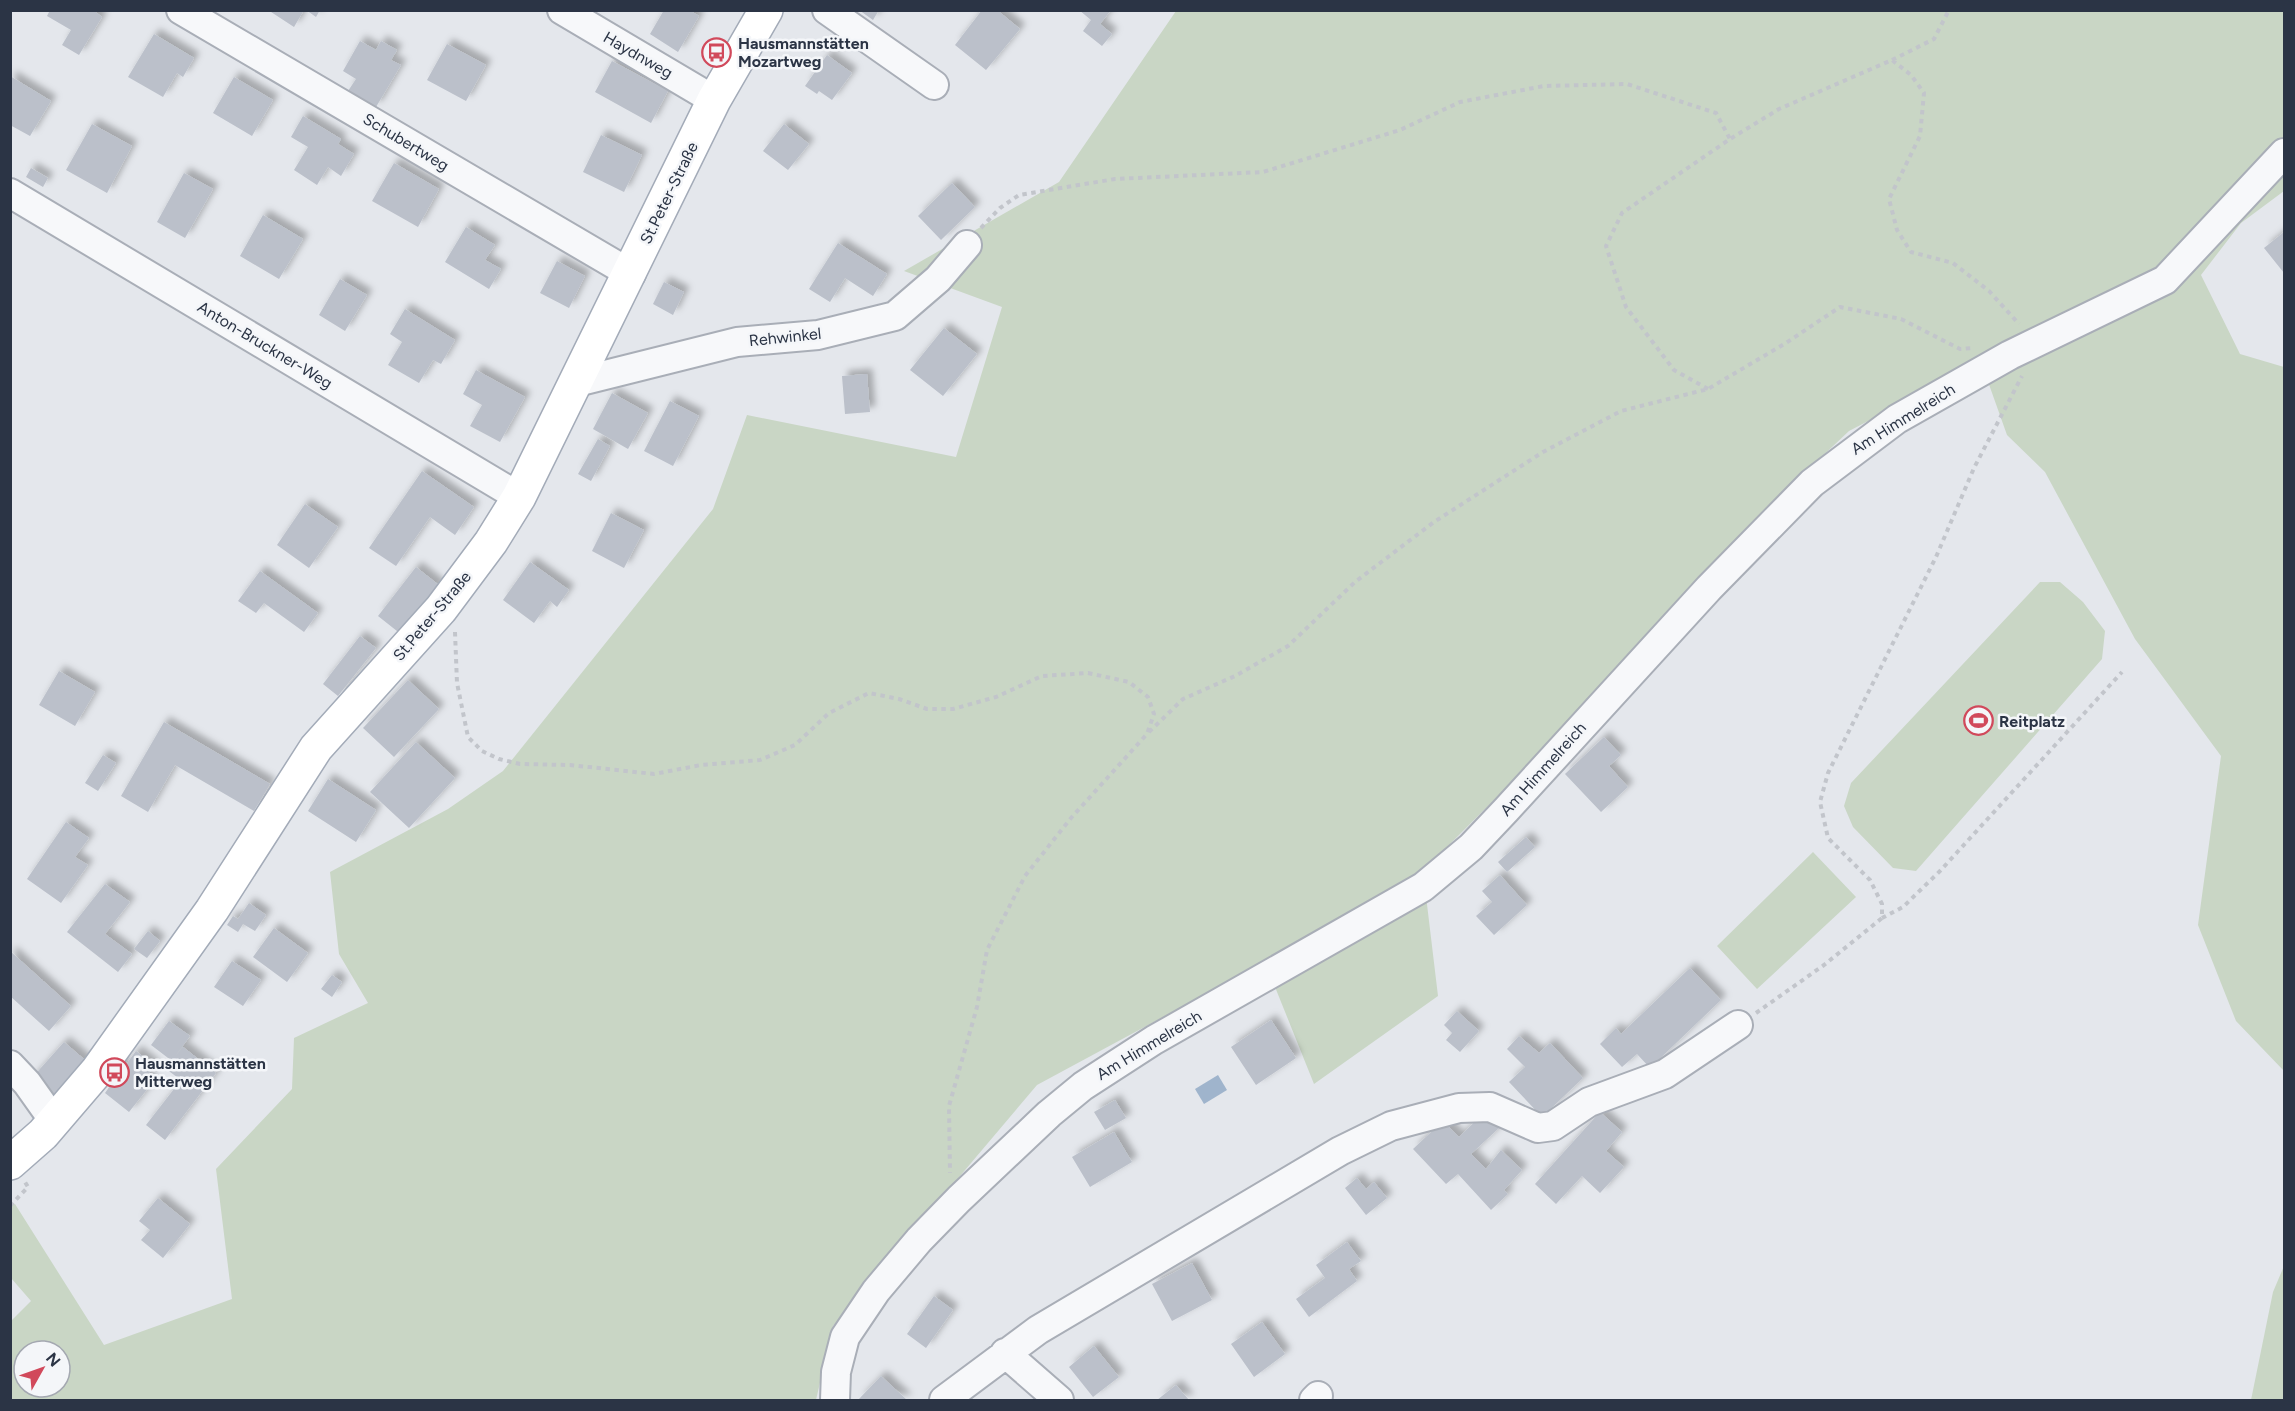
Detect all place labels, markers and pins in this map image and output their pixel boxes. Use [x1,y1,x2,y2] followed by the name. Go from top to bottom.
[738,34,869,71] place label: Hausmannstätten Mozartweg
[701,36,733,68] bus stop icon: Hausmannstätten Mozartweg
[1962,705,1994,737] sports icon: Reitplatz
[1999,712,2065,731] place label: Reitplatz
[135,1054,266,1091] place label: Hausmannstätten Mitterweg
[98,1056,130,1088] bus stop icon: Hausmannstätten Mitterweg

